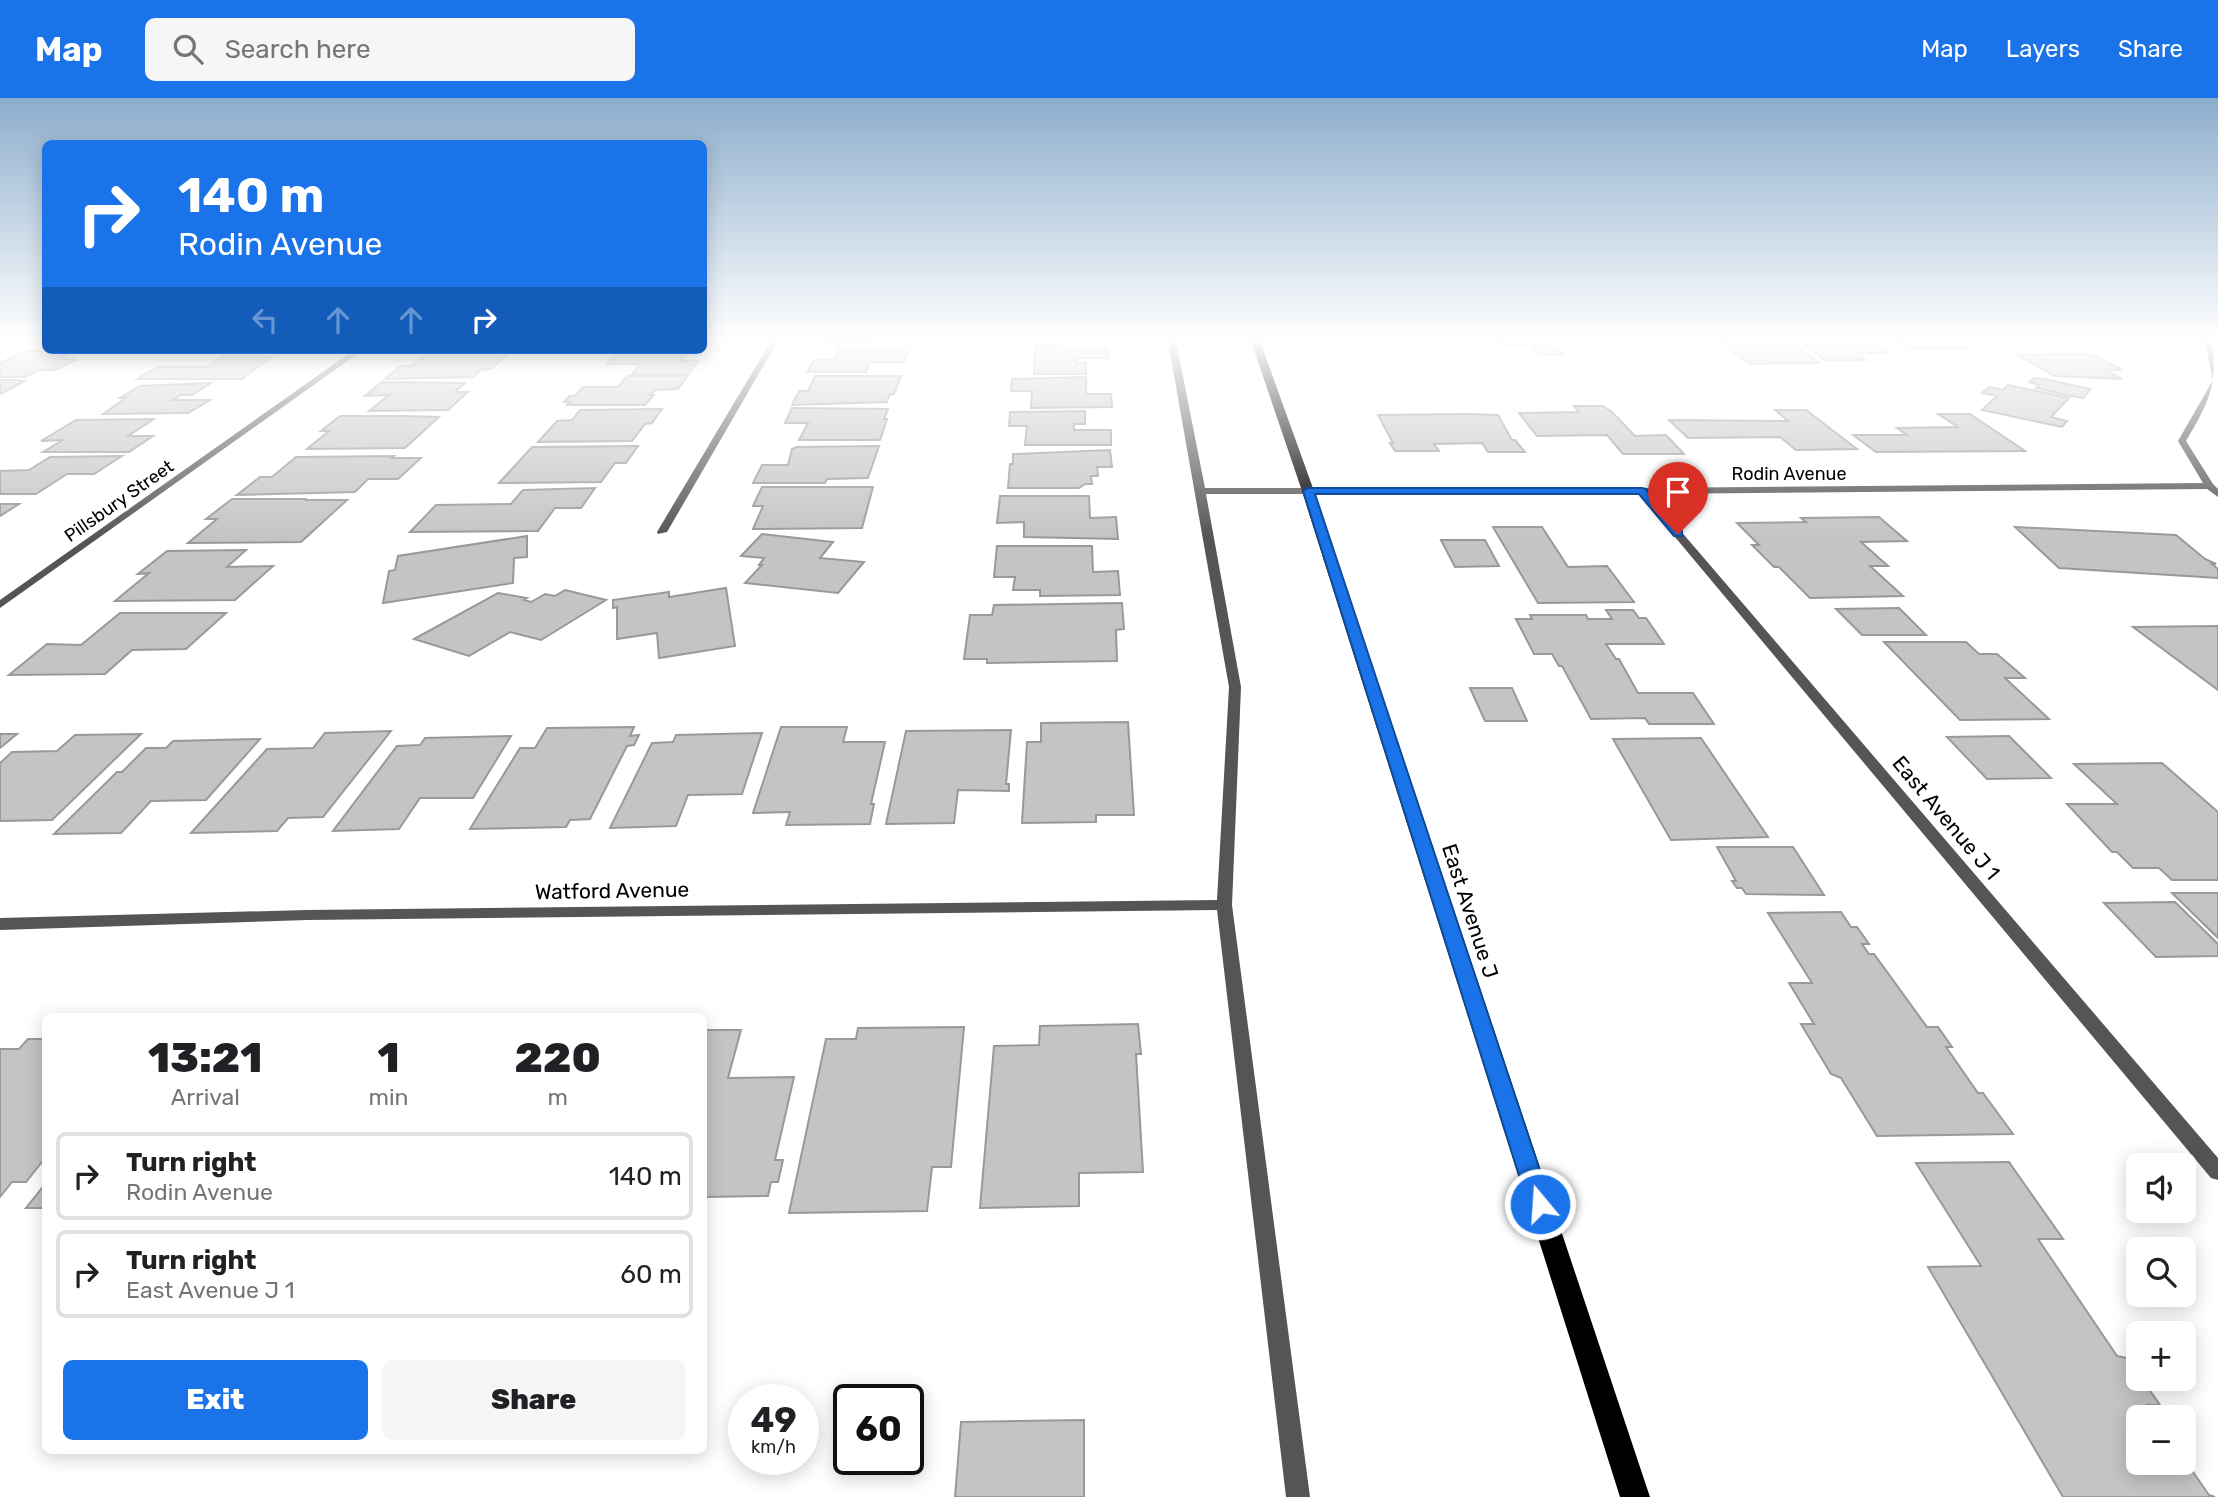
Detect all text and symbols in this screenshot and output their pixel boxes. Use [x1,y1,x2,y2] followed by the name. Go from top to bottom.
[145,18,635,81] search box
[35,30,103,69] text: Map
[169,30,207,68] icon: search
[225,34,370,65] text: Search here
[1921,35,1968,63] text: Map
[2006,35,2080,63] text: Layers
[2118,35,2183,63] text: Share
[178,166,324,224] text: 140 m
[63,168,154,259] icon: right
[178,225,382,263] text: Rodin Avenue
[246,301,284,339] icon: left
[319,301,357,339] icon: ahead
[392,301,430,339] icon: ahead
[465,301,503,339] icon: right
[60,455,178,547] street label: Pillsbury Street
[1648,462,1708,534] pin
[1732,463,1846,485] street label: Rodin Avenue
[1659,473,1697,511] icon: arrive
[1887,751,2005,885] street label: East Avenue J 1
[1437,840,1504,981] street label: East Avenue J
[535,877,689,904] street label: Watford Avenue
[148,1033,262,1083] text: 13:21
[377,1033,400,1083] text: 1
[515,1033,601,1083] text: 220
[171,1083,240,1111] text: Arrival
[369,1083,409,1111] text: min
[548,1083,568,1111] text: m
[126,1147,256,1178] text: Turn right
[2126,1153,2196,1475] map controls
[2126,1153,2196,1223] button: sound
[67,1157,105,1195] icon: right
[609,1161,682,1192] text: 140 m
[1503,1167,1577,1241] position arrow
[126,1178,273,1206] text: Rodin Avenue
[2126,1237,2196,1307] button: search
[126,1245,256,1276] text: Turn right
[67,1255,105,1293] icon: right
[620,1259,682,1290] text: 60 m
[126,1276,295,1304] text: East Avenue J 1
[2126,1321,2196,1391] button: +
[63,1360,368,1440] button: Exit
[382,1360,686,1440] button: Share
[833,1384,924,1475] speed limit sign: 60
[750,1399,797,1441] text: 49
[2126,1405,2196,1475] button: −
[751,1436,796,1458] text: km/h

